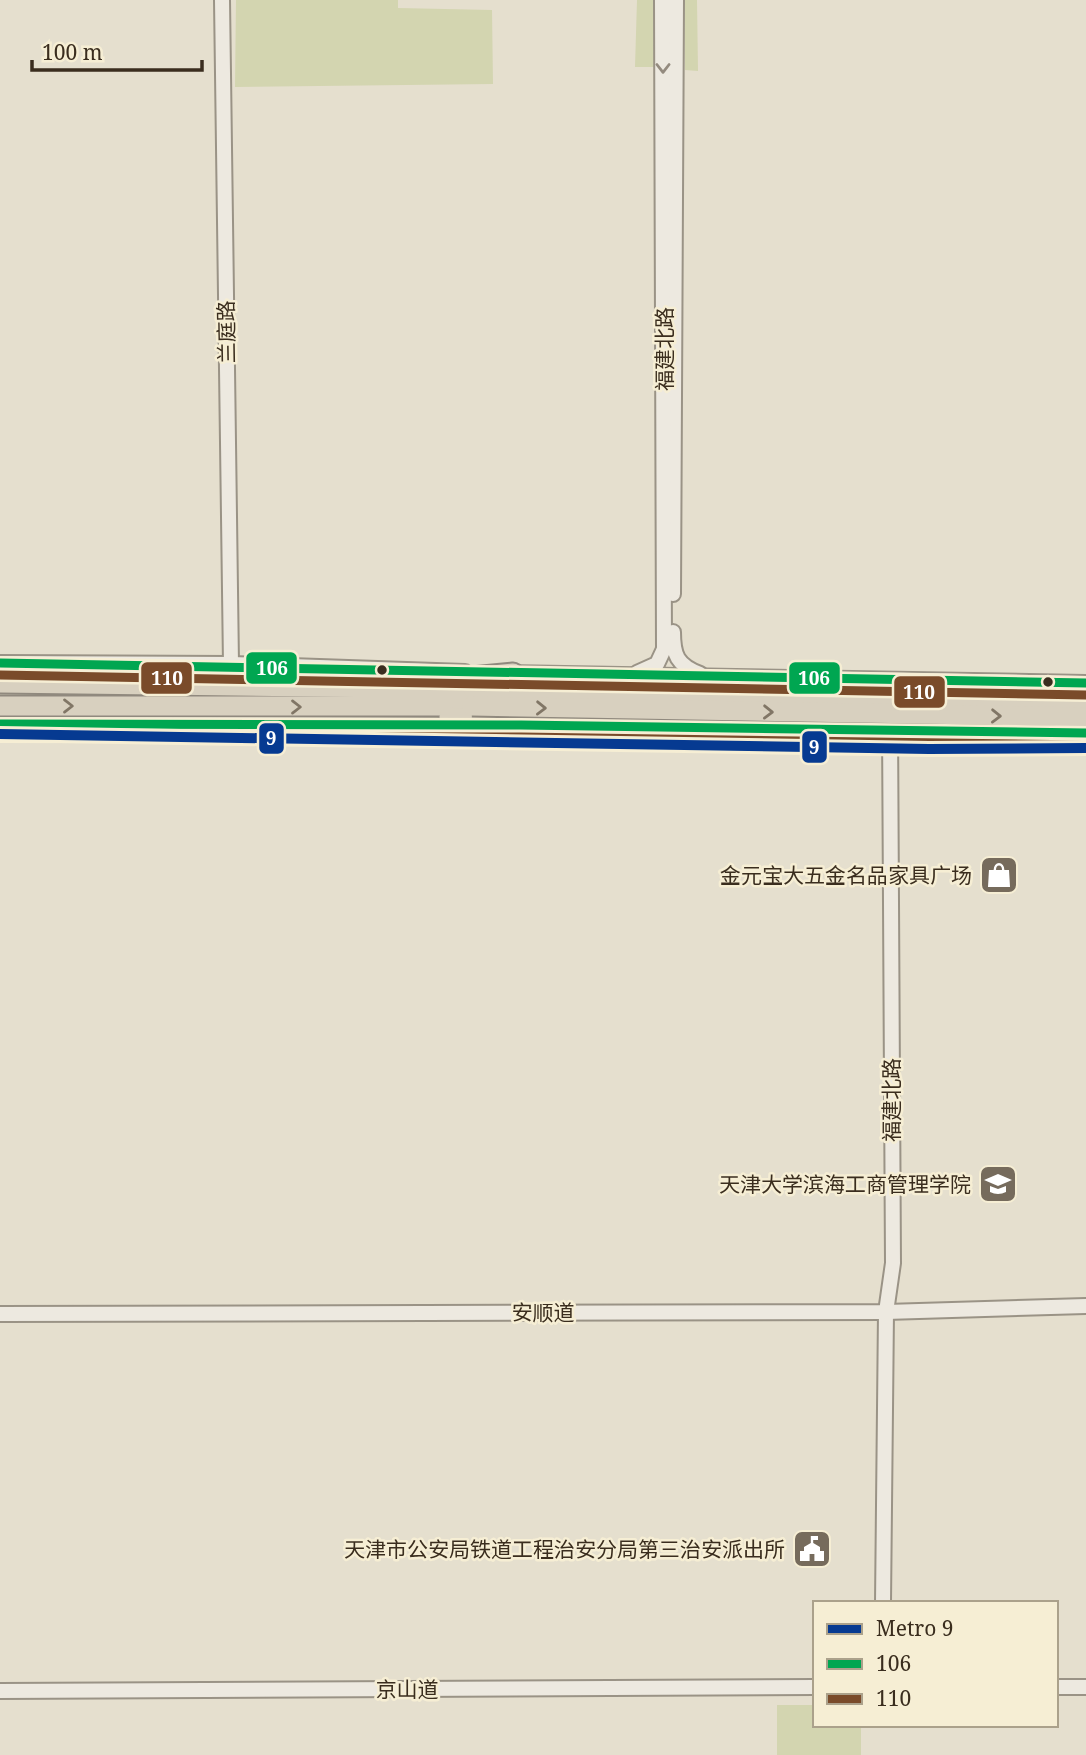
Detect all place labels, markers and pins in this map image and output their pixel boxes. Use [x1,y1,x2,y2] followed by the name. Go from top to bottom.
[375,663,389,677] unlabelled marker
[1041,675,1055,689] unlabelled marker
[978,854,1020,896] shop icon: 金元宝大五金名品家具广场
[720,861,972,889] place label: 金元宝大五金名品家具广场
[977,1163,1019,1205] school or university icon: 天津大学滨海工商管理学院
[719,1170,971,1198] place label: 天津大学滨海工商管理学院
[791,1528,833,1570] public building icon: 天津市公安局铁道工程治安分局第三治安派出所
[344,1535,785,1563] place label: 天津市公安局铁道工程治安分局第三治安派出所

